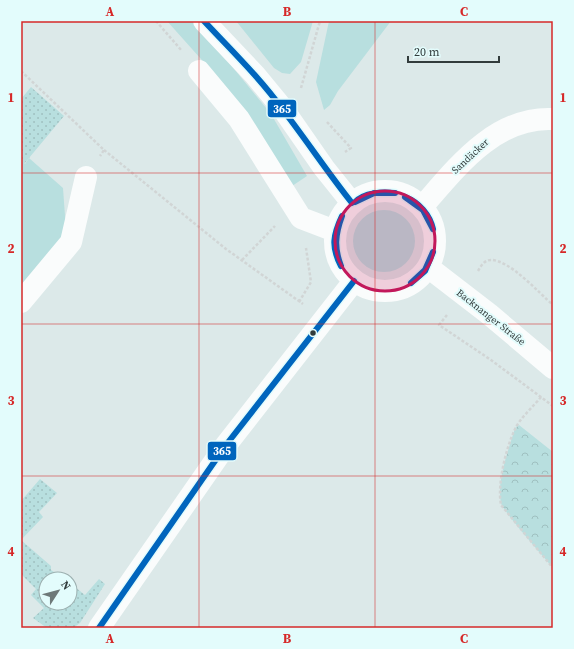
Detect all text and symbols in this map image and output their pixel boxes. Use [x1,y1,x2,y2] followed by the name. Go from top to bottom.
[106,3,115,20] text: A
[283,3,292,20] text: B
[460,3,468,20] text: C
[408,38,499,64] scale bar
[414,44,440,60] text: 20 m
[7,89,15,106] text: 1
[559,89,567,106] text: 1
[267,99,297,118] line badge: 365
[273,102,291,117] text: 365
[449,135,492,177] street label: Sandäcker
[7,240,15,257] text: 2
[559,240,567,257] text: 2
[454,286,528,348] street label: Backnanger Straße
[308,328,318,338] unlabelled marker
[7,392,15,409] text: 3
[559,392,567,409] text: 3
[207,441,237,461] line badge: 365
[213,444,231,459] text: 365
[7,543,15,560] text: 4
[559,543,567,560] text: 4
[38,571,78,611] north arrow
[57,578,74,593] text: N
[106,630,115,647] text: A
[283,630,292,647] text: B
[460,630,468,647] text: C

